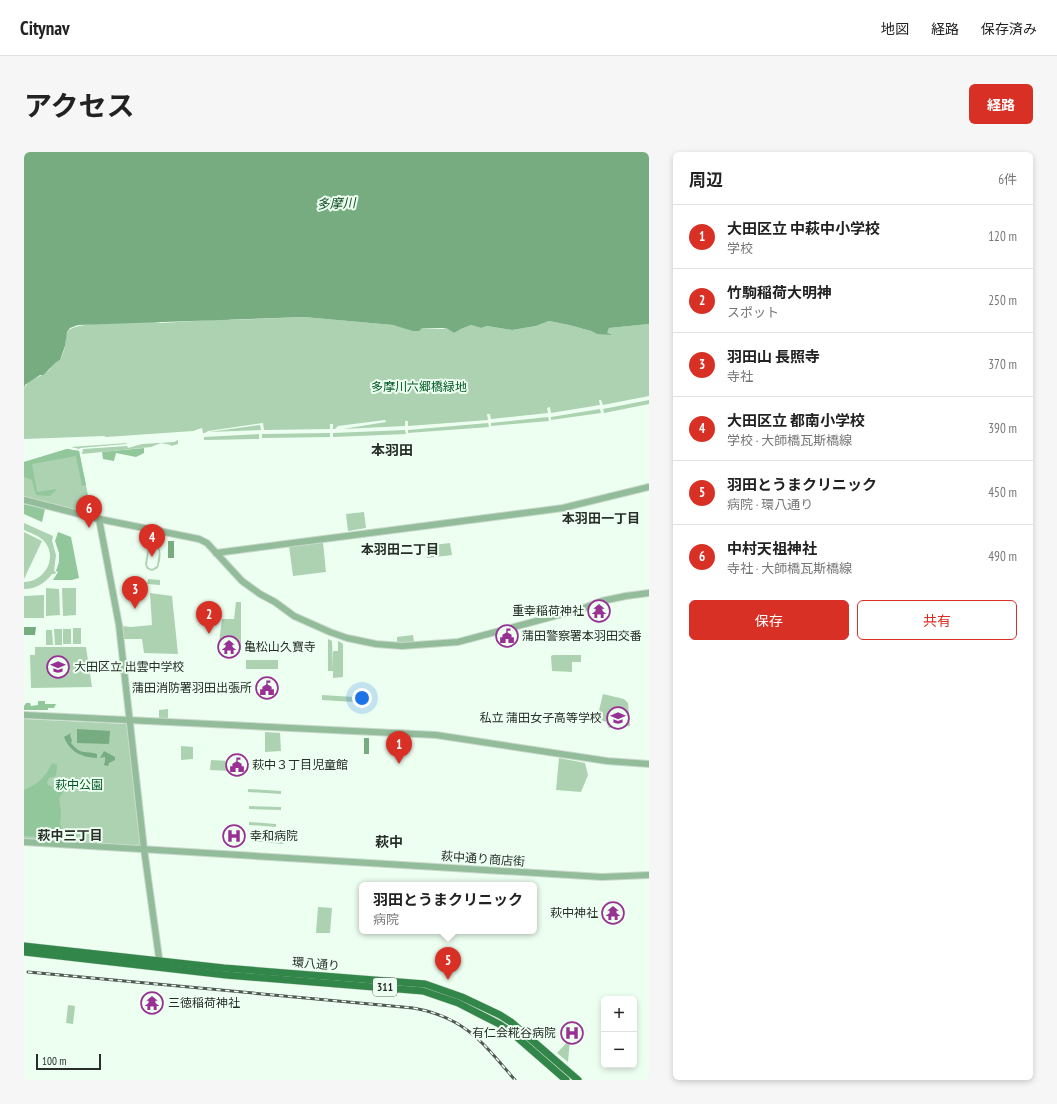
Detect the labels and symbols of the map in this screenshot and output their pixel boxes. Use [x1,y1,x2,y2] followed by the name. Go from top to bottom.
[316,194,358,213] water label: 多摩川
[371,379,467,394] park label: 多摩川六郷橋緑地
[371,441,413,459] district label: 本羽田
[76,495,102,528] pin: 6
[562,510,640,527] district label: 本羽田一丁目
[139,524,165,557] pin: 4
[361,541,439,558] district label: 本羽田二丁目
[122,576,148,609] pin: 3
[586,598,612,624] temple icon: 重幸稲荷神社
[196,601,222,634] pin: 2
[512,603,584,618] place label: 重幸稲荷神社
[494,623,520,649] public building icon: 蒲田警察署本羽田交番
[522,628,642,643] place label: 蒲田警察署本羽田交番
[216,634,242,660] temple icon: 亀松山久寶寺
[244,639,316,654] place label: 亀松山久寶寺
[45,654,71,680] school or university icon: 大田区立 出雲中学校
[74,659,185,674] place label: 大田区立 出雲中学校
[254,675,280,701] public building icon: 蒲田消防署羽田出張所
[132,680,252,695] place label: 蒲田消防署羽田出張所
[352,688,372,708] your location
[605,705,631,731] school or university icon: 私立 蒲田女子高等学校
[479,710,602,725] place label: 私立 蒲田女子高等学校
[386,731,412,764] pin: 1
[224,752,250,778] public building icon: 萩中３丁目児童館
[252,757,348,772] place label: 萩中３丁目児童館
[55,777,103,792] park label: 萩中公園
[221,823,247,849] hospital icon: 幸和病院
[37,827,103,844] district label: 萩中三丁目
[250,828,298,843] place label: 幸和病院
[375,833,403,851] district label: 萩中
[441,848,525,869] street label: 萩中通り商店街
[600,900,626,926] temple icon: 萩中神社
[550,905,598,920] place label: 萩中神社
[435,947,461,980] pin: 5
[291,954,341,973] street label: 環八通り
[373,978,397,996] road number: 311
[139,990,165,1016] temple icon: 三徳稲荷神社
[168,995,240,1010] place label: 三徳稲荷神社
[559,1020,585,1046] hospital icon: 有仁会糀谷病院
[472,1025,556,1040] place label: 有仁会糀谷病院
[36,1052,101,1071] scale bar

